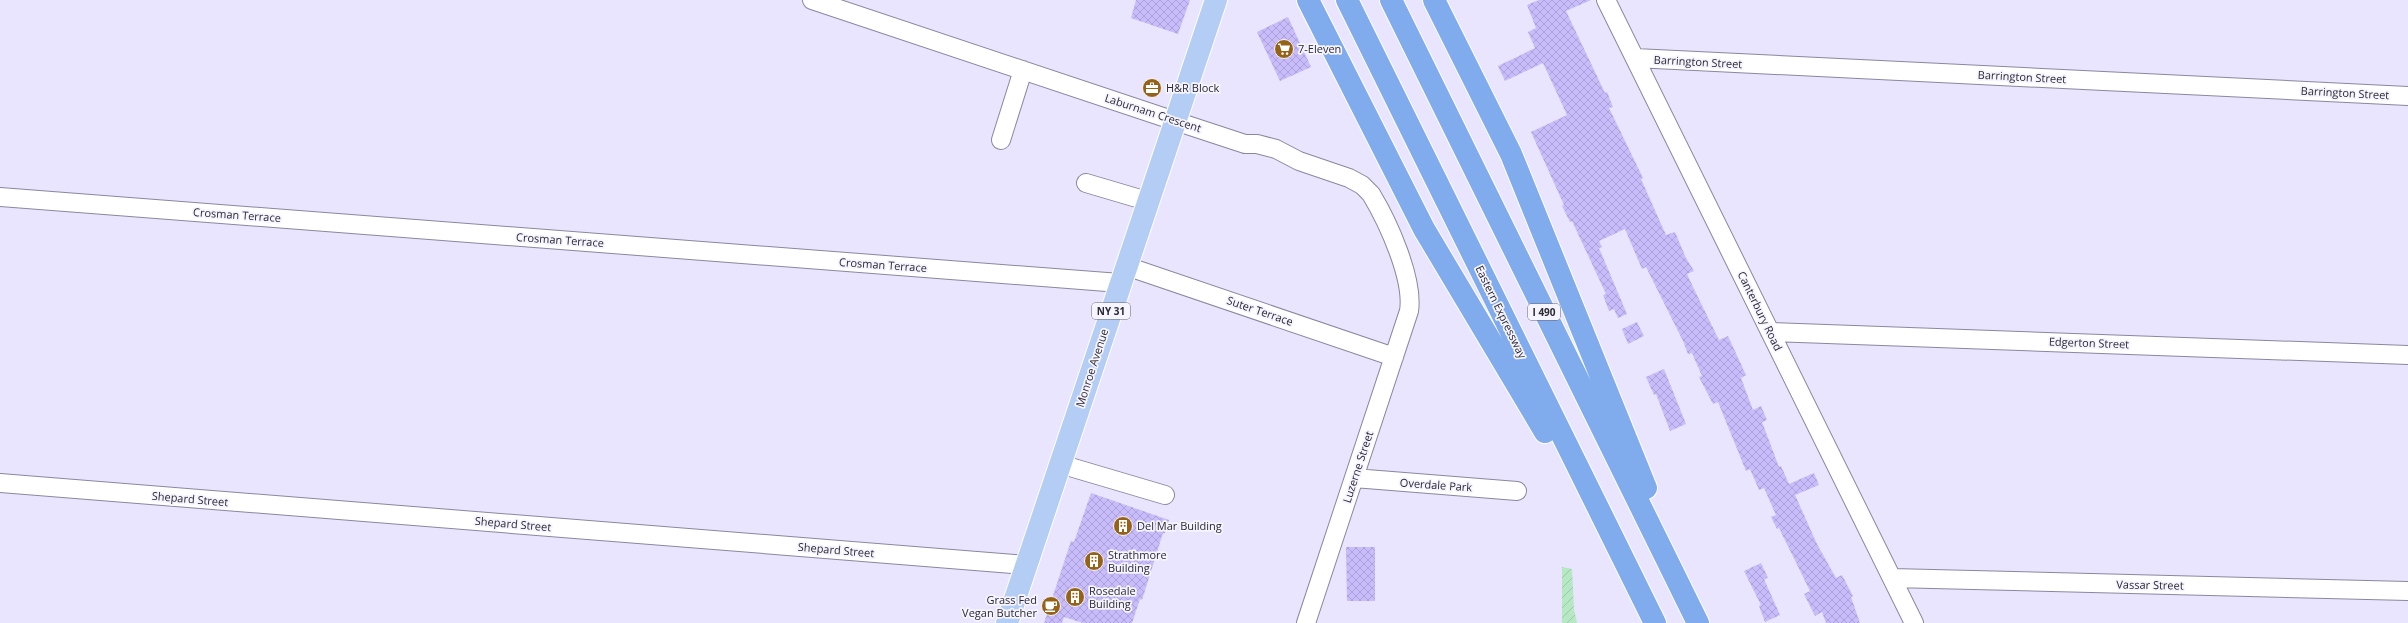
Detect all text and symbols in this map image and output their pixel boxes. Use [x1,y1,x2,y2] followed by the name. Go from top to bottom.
[1273,38,1295,60] supermarket icon: 7-Eleven
[1298,41,1341,56] place label: 7-Eleven
[1653,52,1743,71] street label: Barrington Street
[1977,67,2067,86] street label: Barrington Street
[1141,77,1163,99] office icon: H&R Block
[1166,80,1220,95] place label: H&R Block
[2300,83,2390,102] street label: Barrington Street
[1103,90,1203,135] street label: Laburnam Crescent
[193,204,281,225] street label: Crosman Terrace
[516,229,604,250] street label: Crosman Terrace
[839,254,927,275] street label: Crosman Terrace
[1472,263,1531,361] street label: Eastern Expressway
[1735,268,1786,353] street label: Canterbury Road
[1225,292,1295,329] street label: Suter Terrace
[1092,303,1130,319] road number: NY 31
[1528,304,1560,320] road number: I 490
[1072,327,1111,409] street label: Monroe Avenue
[2049,334,2130,351] street label: Edgerton Street
[1339,429,1376,505] street label: Luzerne Street
[1399,474,1473,495] street label: Overdale Park
[151,488,229,509] street label: Shepard Street
[474,513,552,534] street label: Shepard Street
[1112,515,1134,537] building icon: Del Mar Building
[1137,518,1222,533] place label: Del Mar Building
[797,539,875,560] street label: Shepard Street
[1108,547,1167,575] place label: Strathmore Building
[1083,550,1105,572] building icon: Strathmore Building
[2116,576,2184,593] street label: Vassar Street
[1089,583,1136,611] place label: Rosedale Building
[1064,586,1086,608] building icon: Rosedale Building
[962,592,1037,620] place label: Grass Fed Vegan Butcher
[1040,595,1062,617] cafe icon: Grass Fed Vegan Butcher

